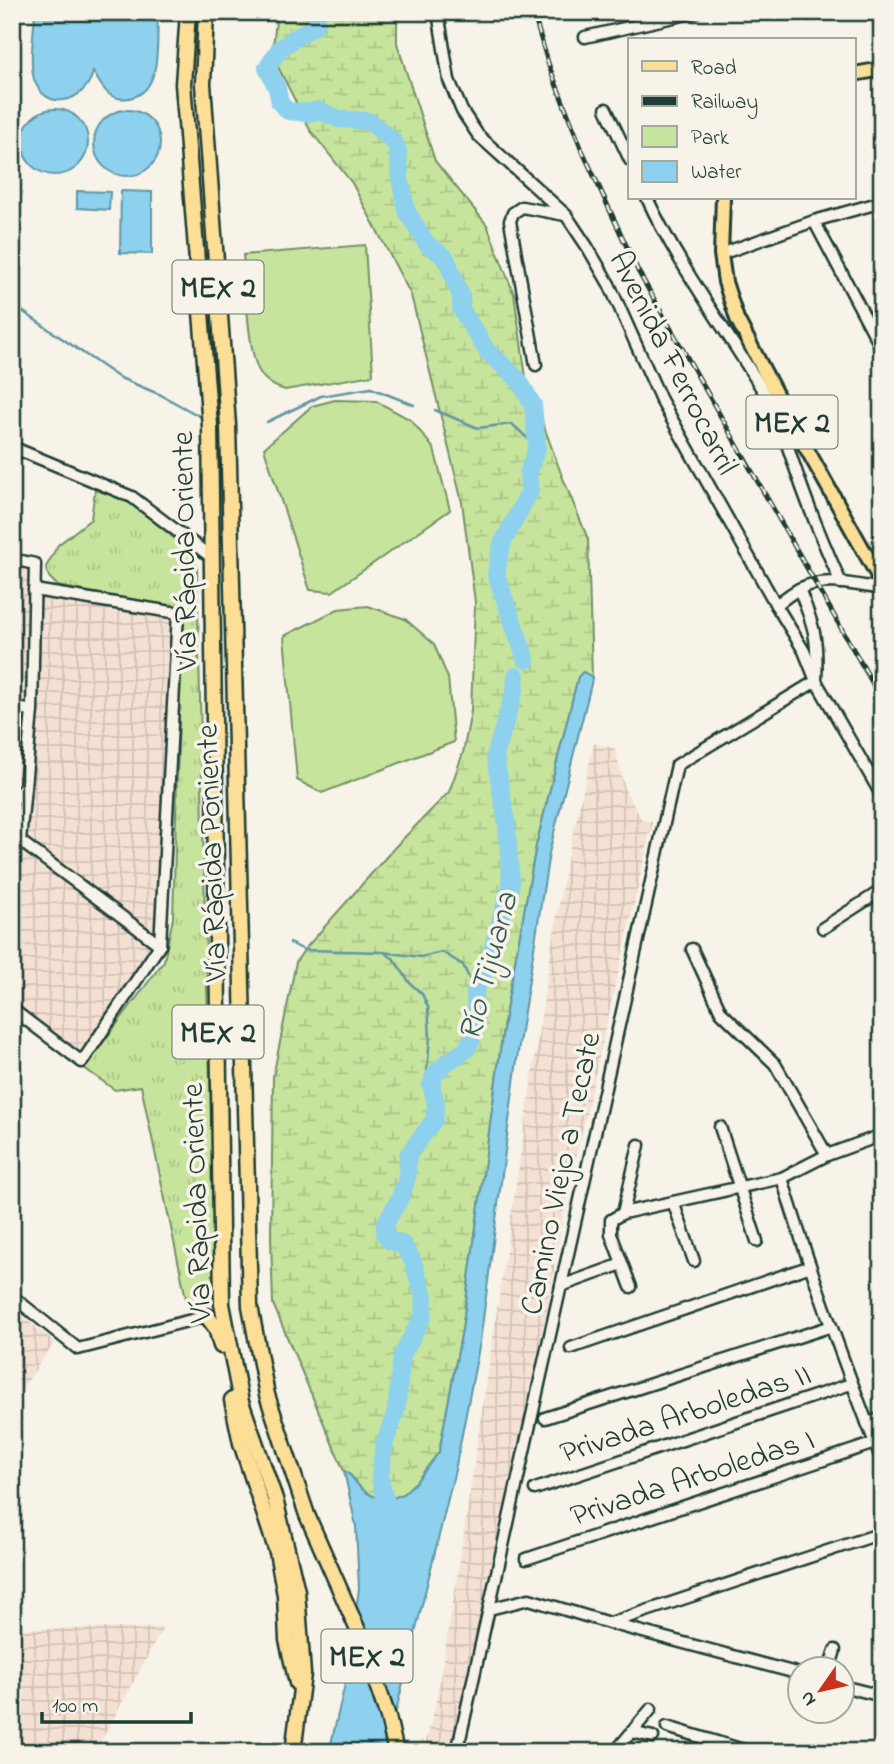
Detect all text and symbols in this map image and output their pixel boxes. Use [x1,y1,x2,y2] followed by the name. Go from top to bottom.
[628,38,856,200] legend
[691,54,737,84] text: Road
[691,88,758,120] text: Railway
[691,124,730,154] text: Park
[691,158,742,188] text: Water
[595,243,749,484] street label: Avenida Ferrocarril
[172,260,264,314] road number: MEX 2
[746,396,838,448] road number: MEX 2
[161,430,212,672] street label: Vía Rápida Oriente
[185,722,242,984] street label: Vía Rápida Poniente
[447,886,533,1047] water label: Río Tijuana
[172,1006,264,1058] road number: MEX 2
[509,1027,616,1320] street label: Camino Viejo a Tecate
[171,1082,226,1325] street label: Vía Rápida Oriente
[554,1353,818,1478] street label: Privada Arboledas II
[565,1418,821,1541] street label: Privada Arboledas I
[322,1630,412,1682] road number: MEX 2
[786,1656,856,1726] north arrow
[42,1680,191,1724] scale bar
[794,1685,824,1711] text: N
[52,1692,98,1722] text: 100 m

